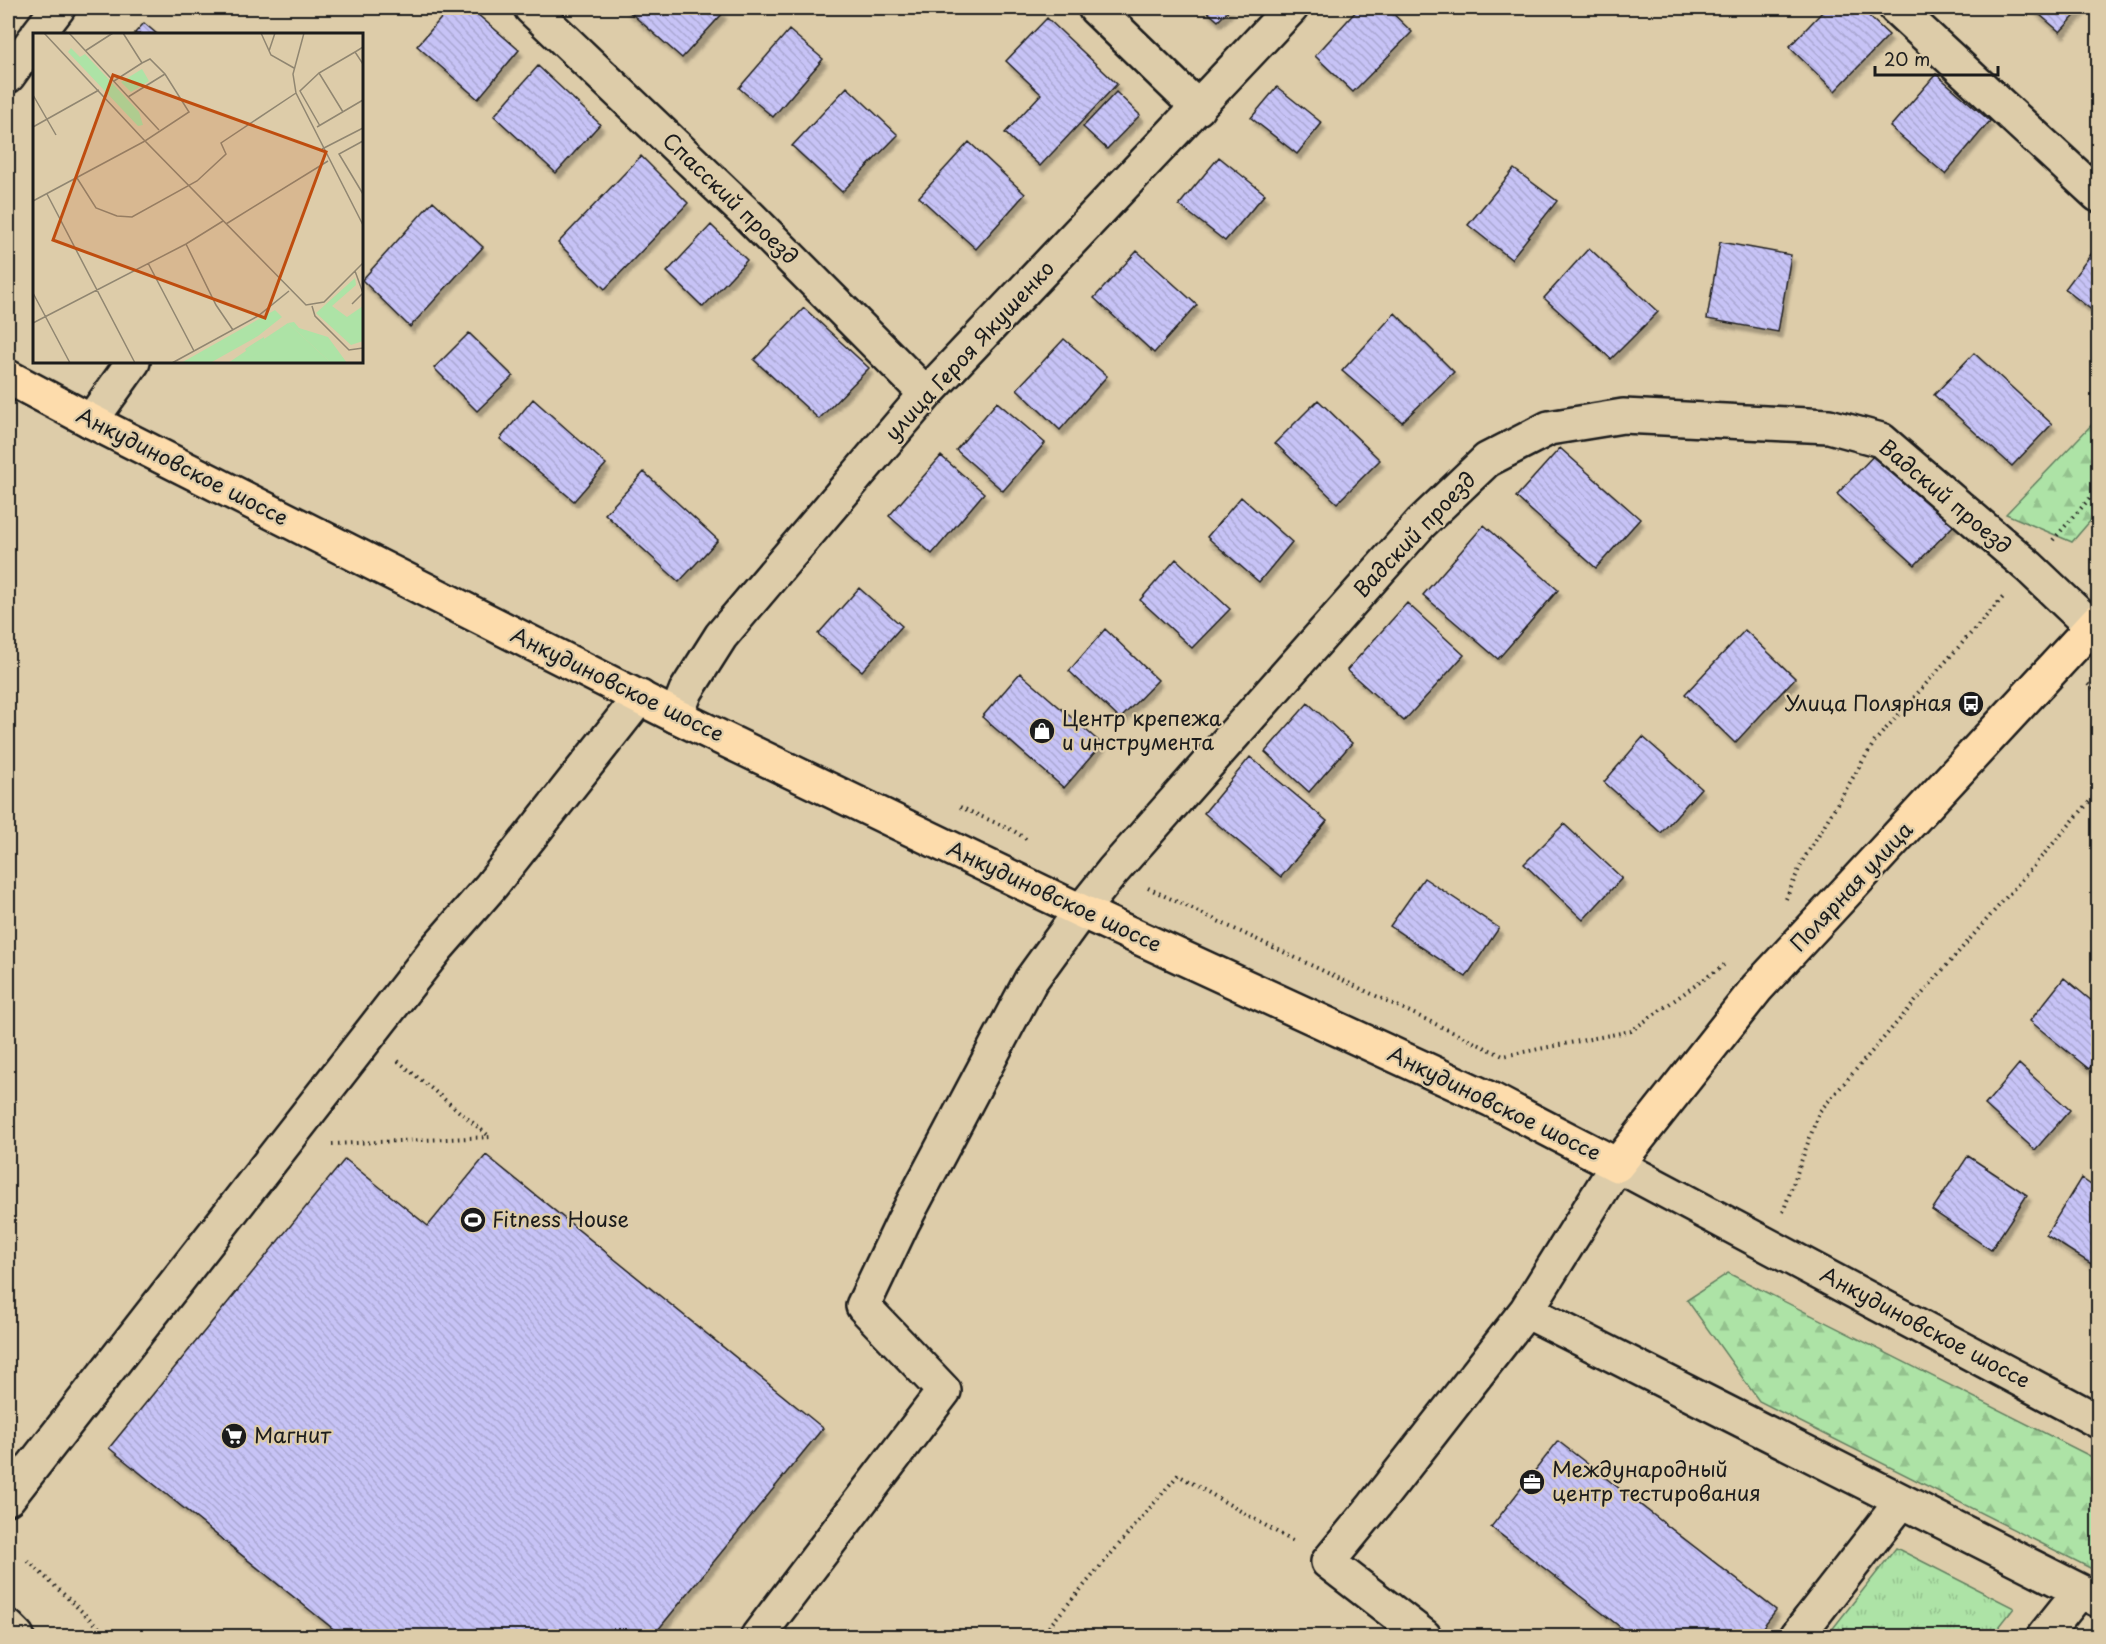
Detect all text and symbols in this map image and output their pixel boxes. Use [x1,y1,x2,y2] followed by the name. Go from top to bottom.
[33,33,363,363] inset map
[1875,39,1998,77] scale bar
[1884,45,1930,72] text: 20 m
[656,124,807,271] street label: Спасский проезд
[876,252,1061,447] street label: улица Героя Якушенко
[72,398,294,533] street label: Анкудиновское шоссе
[1873,430,2020,561] street label: Вадский проезд
[1345,463,1482,604] street label: Вадский проезд
[506,618,730,749] street label: Анкудиновское шоссе
[1785,686,1952,718] place label: Улица Полярная
[1956,689,1986,719] bus stop icon: Улица Полярная
[1062,701,1222,757] place label: Центр крепежа и инструмента
[1027,716,1057,746] shop icon: Центр крепежа и инструмента
[1782,813,1920,958] street label: Полярная улица
[942,831,1167,959] street label: Анкудиновское шоссе
[1383,1037,1607,1168] street label: Анкудиновское шоссе
[492,1202,629,1234] place label: Fitness House
[458,1205,488,1235] sports icon: Fitness House
[1815,1257,2037,1395] street label: Анкудиновское шоссе
[254,1418,331,1450] place label: Магнит
[219,1421,249,1451] supermarket icon: Магнит
[1552,1452,1761,1508] place label: Международный центр тестирования
[1517,1467,1547,1497] office icon: Международный центр тестирования

